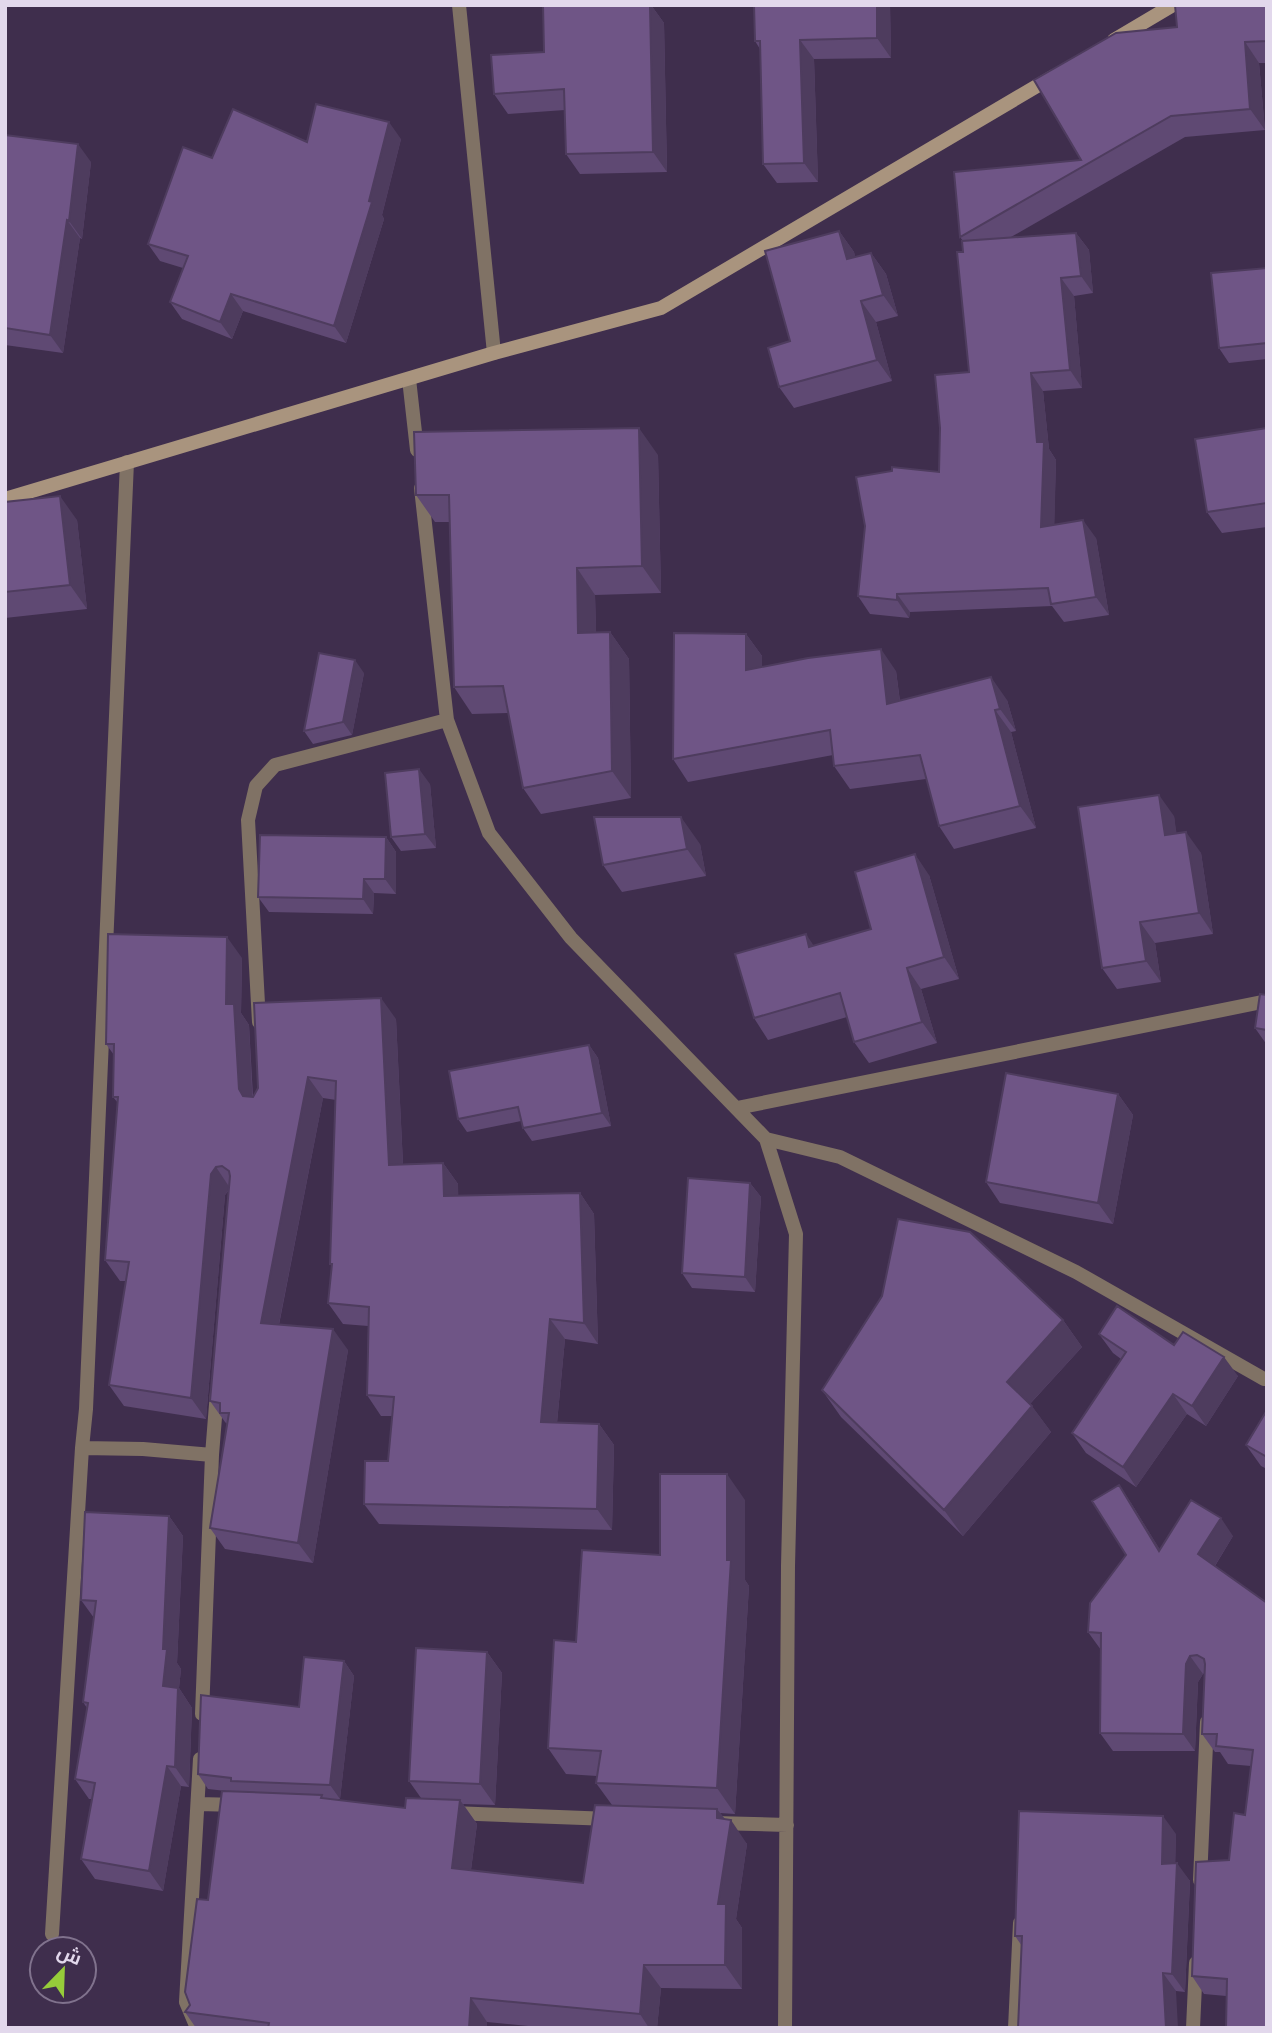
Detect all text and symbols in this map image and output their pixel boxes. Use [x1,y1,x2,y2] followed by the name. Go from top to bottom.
[28,1935,98,2005] north arrow
[54,1941,84,1970] text: ش

